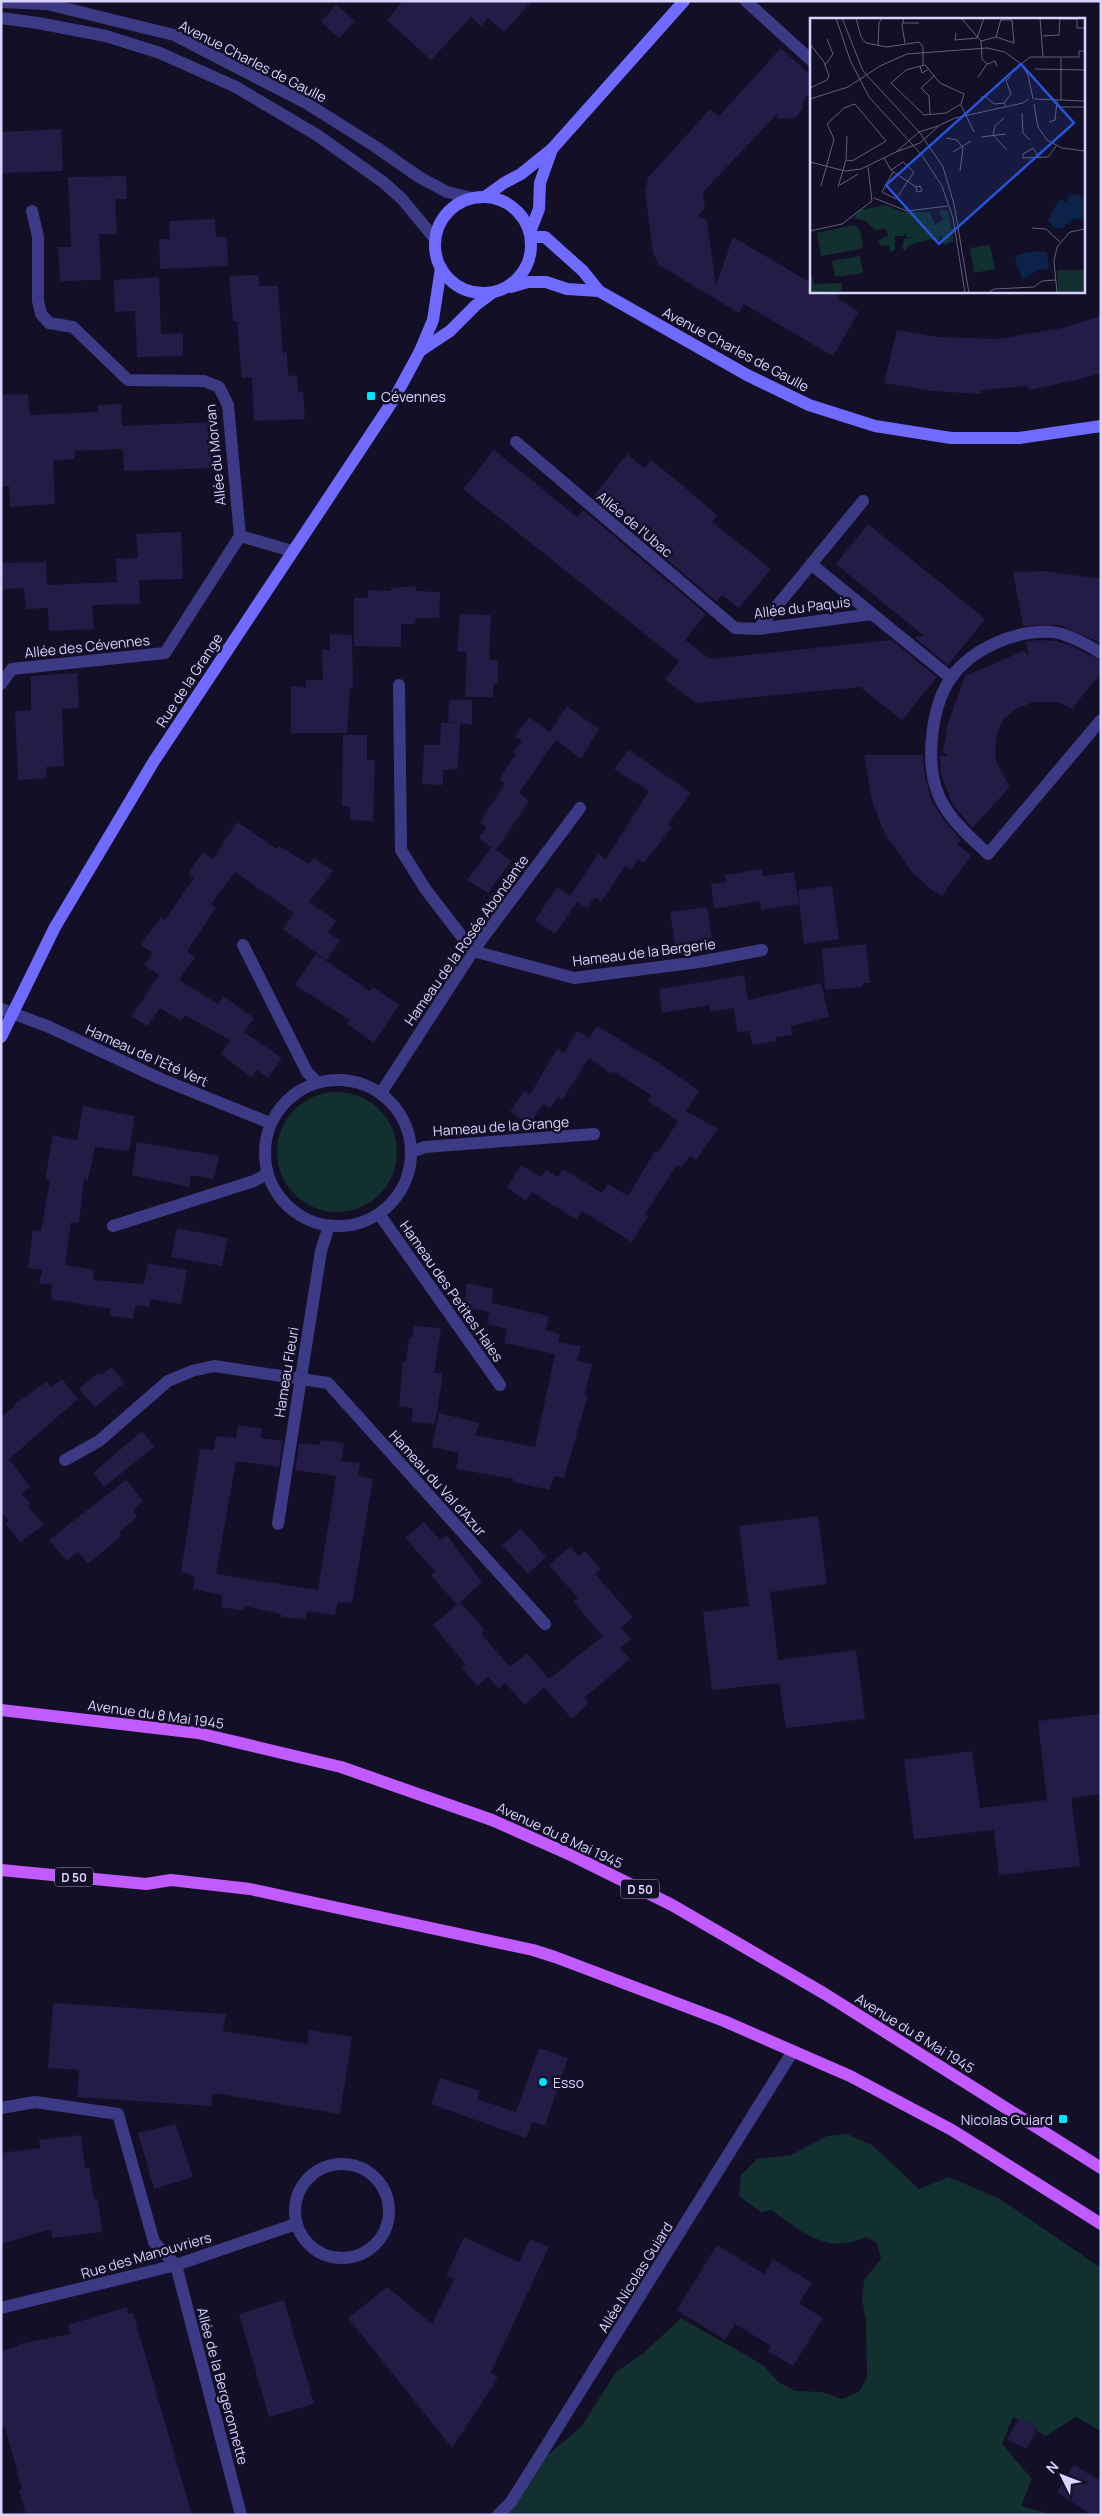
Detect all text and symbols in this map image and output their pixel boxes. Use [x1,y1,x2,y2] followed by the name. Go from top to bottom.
[176,15,330,107] street label: Avenue Charles de Gaulle
[810,18,1084,292] inset map
[659,302,813,396] street label: Avenue Charles de Gaulle
[381,387,446,406] place label: Cévennes
[365,390,377,402] marker: Cévennes
[200,403,230,507] street label: Allée du Morvan
[593,487,677,561] street label: Allée de l'Ubac
[753,592,851,622] street label: Allée du Paquis
[151,629,227,731] street label: Rue de la Grange
[23,630,151,662] street label: Allée des Cévennes
[400,851,532,1029] street label: Hameau de la Rosée Abondante
[572,934,716,970] street label: Hameau de la Bergerie
[83,1019,212,1091] street label: Hameau de l'Eté Vert
[432,1112,570,1140] street label: Hameau de la Grange
[396,1217,508,1365] street label: Hameau des Petites Haies
[269,1325,303,1419] street label: Hameau Fleuri
[385,1426,491,1540] street label: Hameau du Val d'Azur
[87,1695,225,1733] street label: Avenue du 8 Mai 1945
[494,1797,626,1873] street label: Avenue du 8 Mai 1945
[55,1868,93,1886] road number: D 50
[621,1880,659,1898] road number: D 50
[852,1989,978,2077] street label: Avenue du 8 Mai 1945
[553,2073,584,2092] place label: Esso
[537,2076,549,2088] marker: Esso
[961,2110,1053,2129] place label: Nicolas Guiard
[1057,2113,1069,2125] marker: Nicolas Guiard
[593,2218,677,2336] street label: Allée Nicolas Guiard
[79,2227,213,2283] street label: Rue des Manouvriers
[193,2305,253,2467] street label: Allée de la Bergeronnette
[1037,2451,1087,2501] north arrow
[1042,2457,1062,2477] text: N

